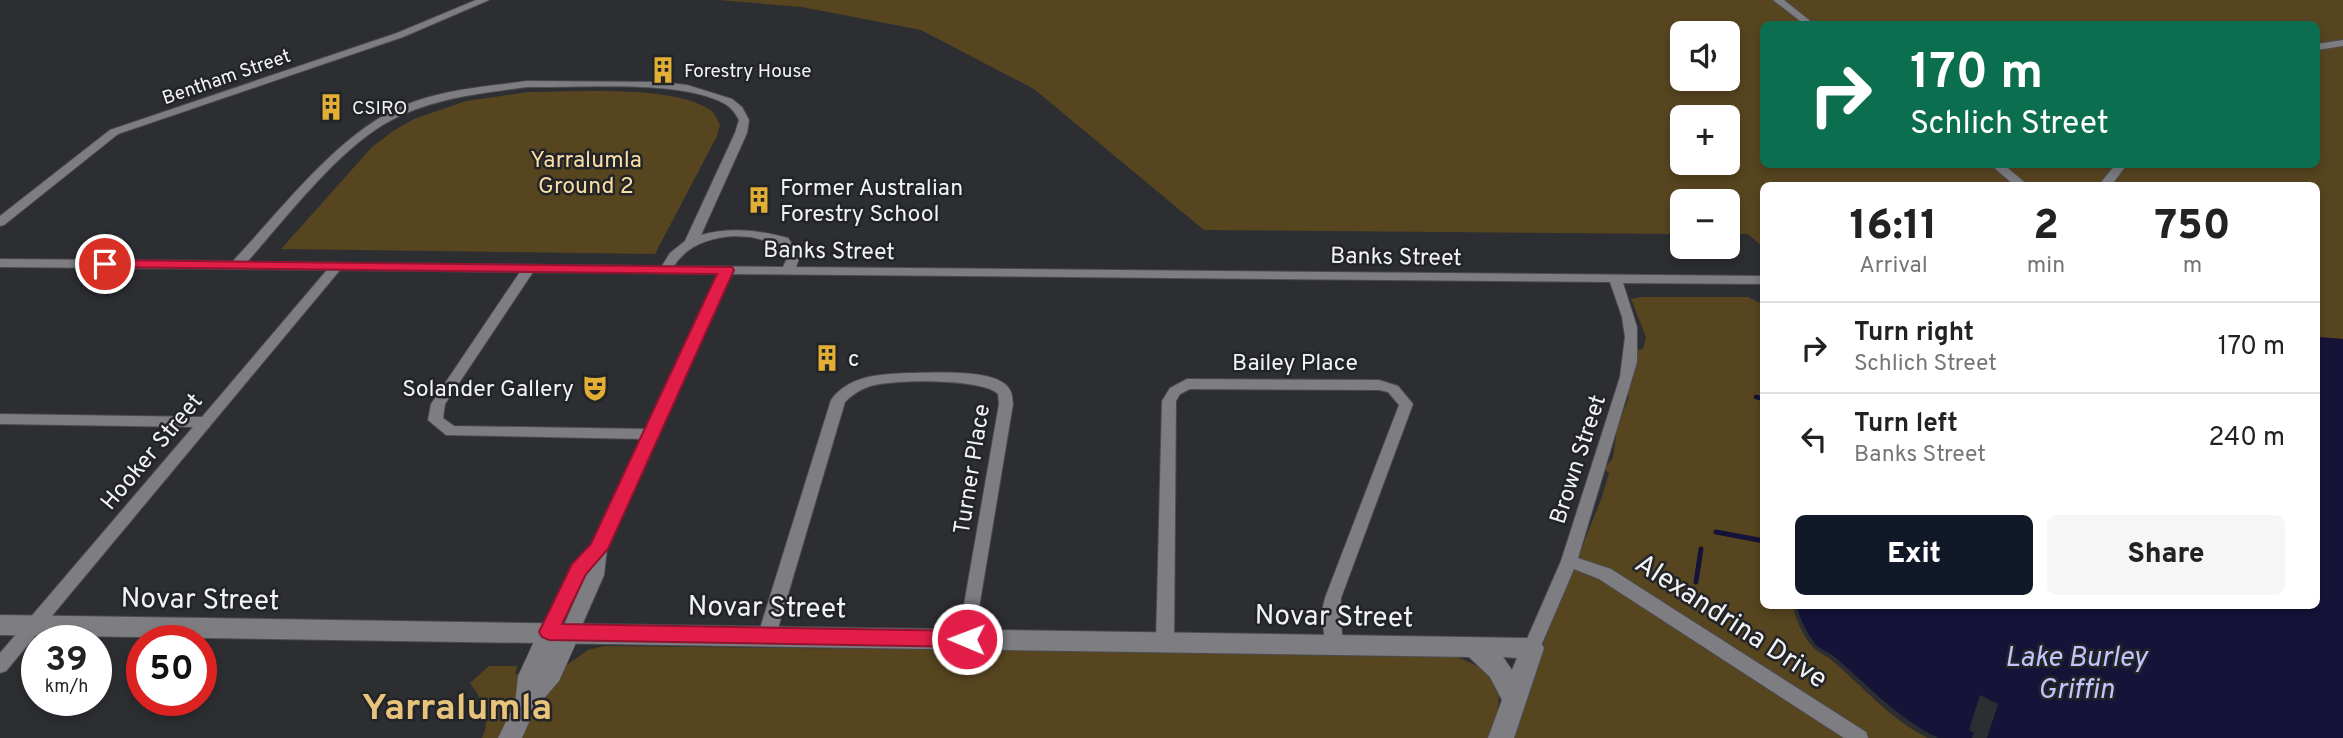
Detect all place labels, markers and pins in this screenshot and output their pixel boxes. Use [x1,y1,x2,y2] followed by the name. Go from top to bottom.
[648,55,678,85] building icon: Forestry House
[684,60,811,84] place label: Forestry House
[316,92,346,122] building icon: CSIRO
[352,97,407,121] place label: CSIRO
[780,175,963,230] place label: Former Australian Forestry School
[744,185,774,215] building icon: Former Australian Forestry School
[75,234,135,294] pin
[812,343,842,373] building icon: c
[848,346,860,375] place label: c
[580,373,610,403] theatre icon: Solander Gallery
[402,376,574,405] place label: Solander Gallery

